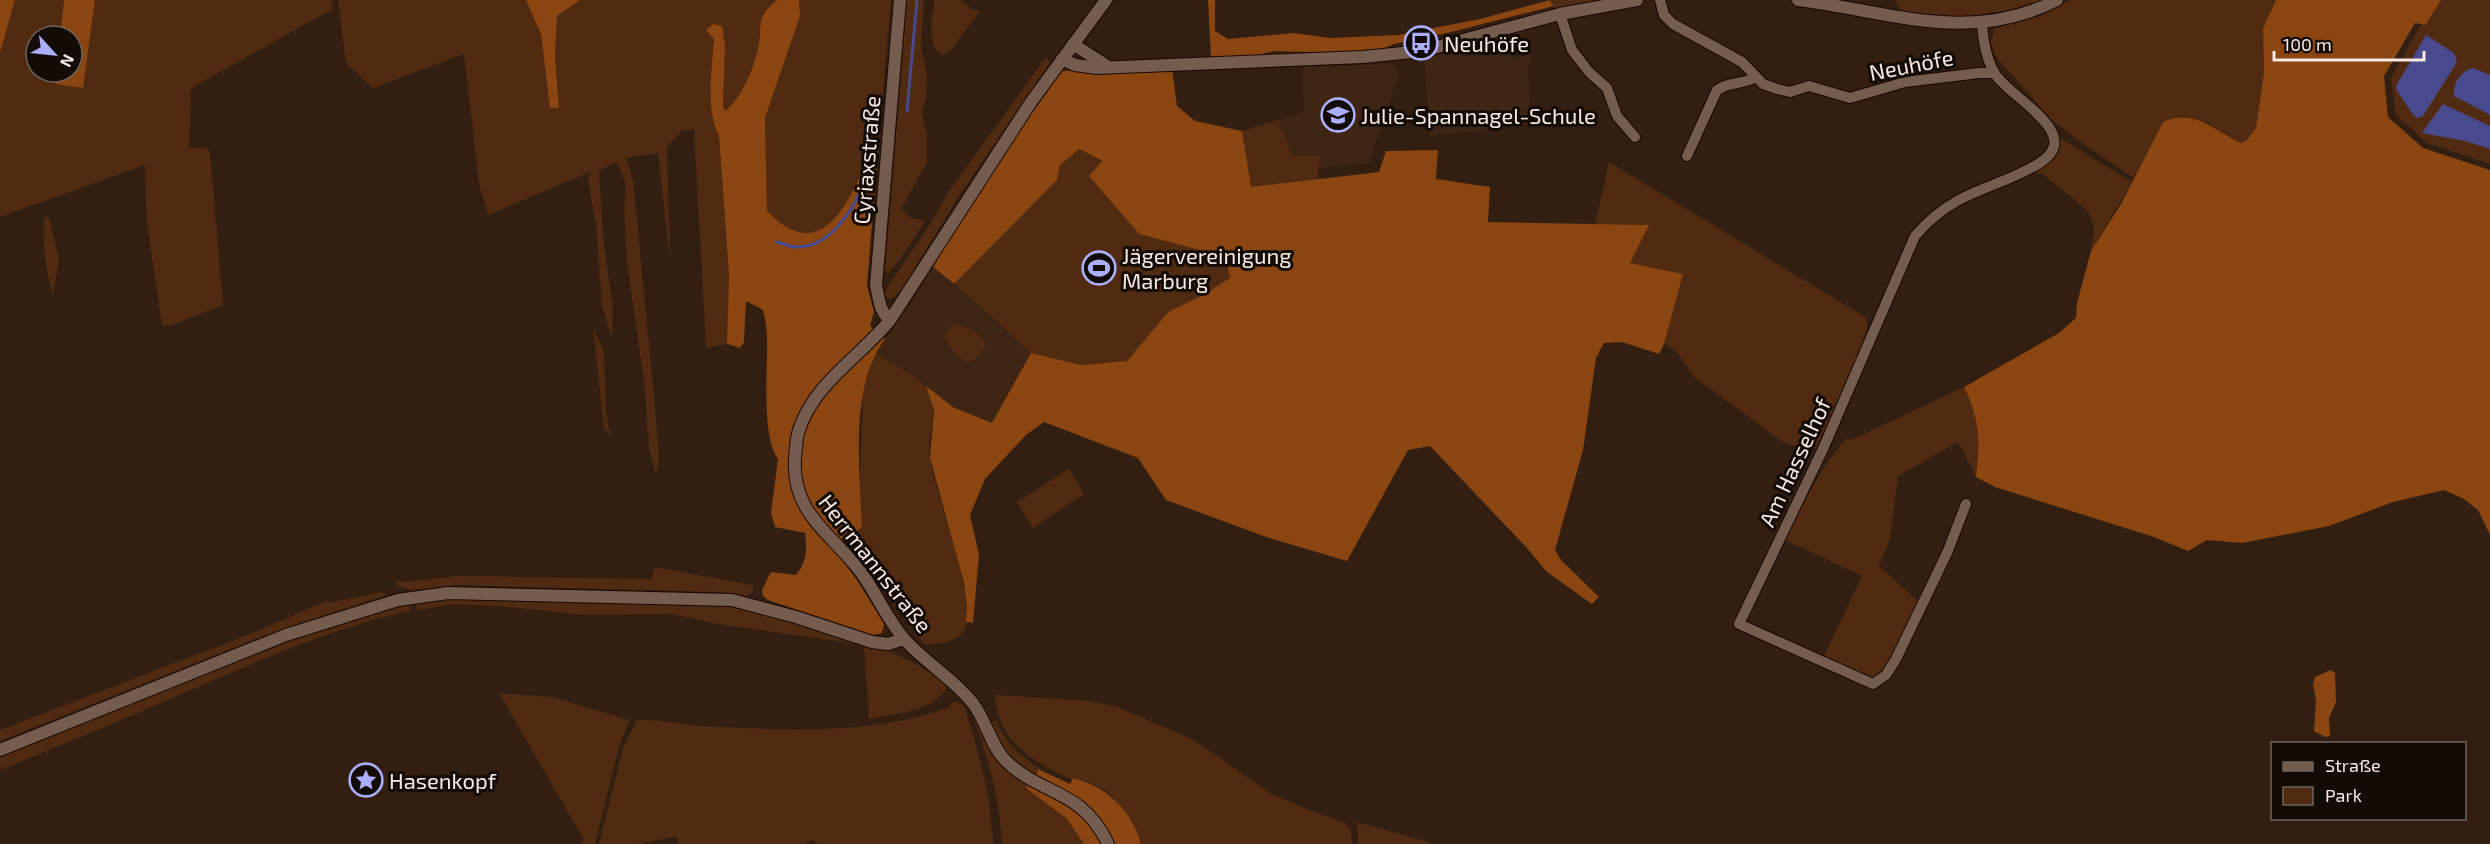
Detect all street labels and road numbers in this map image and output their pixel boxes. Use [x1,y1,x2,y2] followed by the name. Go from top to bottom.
[1867,43,1955,85] street label: Neuhöfe
[847,95,885,225] street label: Cyriaxstraße
[1753,393,1835,530] street label: Am Hasselhof
[814,489,938,637] street label: Herrmannstraße

